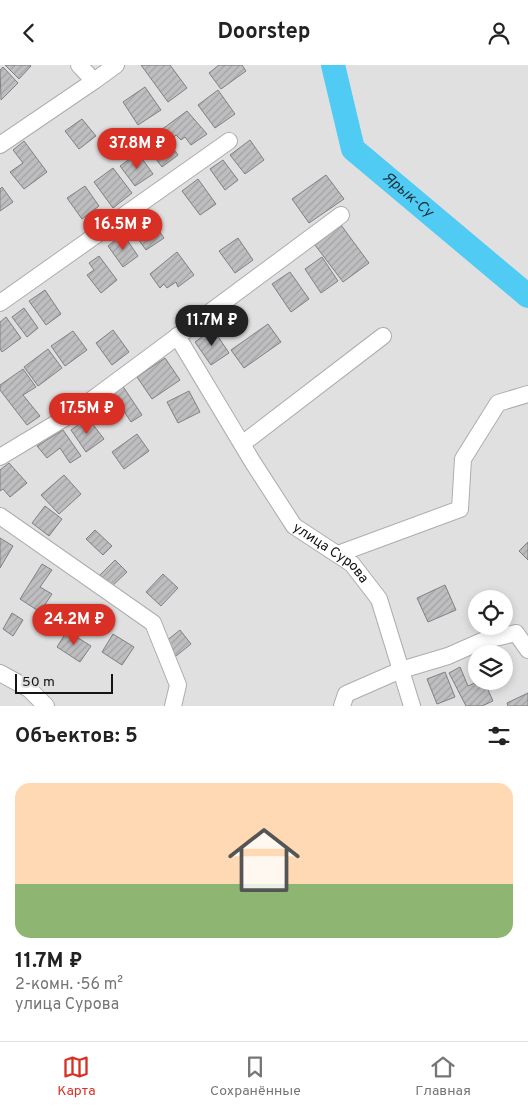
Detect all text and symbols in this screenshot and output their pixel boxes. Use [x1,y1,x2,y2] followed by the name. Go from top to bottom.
[15,19,43,47] icon: back
[217,19,311,46] text: Doorstep
[485,19,513,47] icon: person
[91,127,183,170] pin: 37.8M ₽
[108,134,166,154] text: 37.8M ₽
[379,168,438,223] water label: Ярык-Су
[77,209,169,251] pin: 16.5M ₽
[94,215,152,235] text: 16.5M ₽
[166,305,258,347] pin: 11.7M ₽
[186,311,238,331] text: 11.7M ₽
[41,393,133,435] pin: 17.5M ₽
[60,399,114,419] text: 17.5M ₽
[290,519,372,587] street label: улица Сурова
[468,590,513,690] map controls
[468,590,513,635] button: locate
[28,603,120,646] pin: 24.2M ₽
[43,610,105,630] text: 24.2M ₽
[468,645,513,690] button: layers
[15,671,112,694] scale bar
[22,674,55,691] text: 50 m
[485,722,513,750] icon: filters
[15,723,138,750] text: Объектов: 5
[219,815,309,905] icon: home
[15,948,83,975] text: 11.7M ₽
[15,975,123,995] text: 2-комн. · 56 m²
[15,995,119,1015] text: улица Сурова
[57,1053,96,1100] tab: Карта
[210,1053,301,1100] tab: Сохранённые
[415,1053,471,1100] tab: Главная

